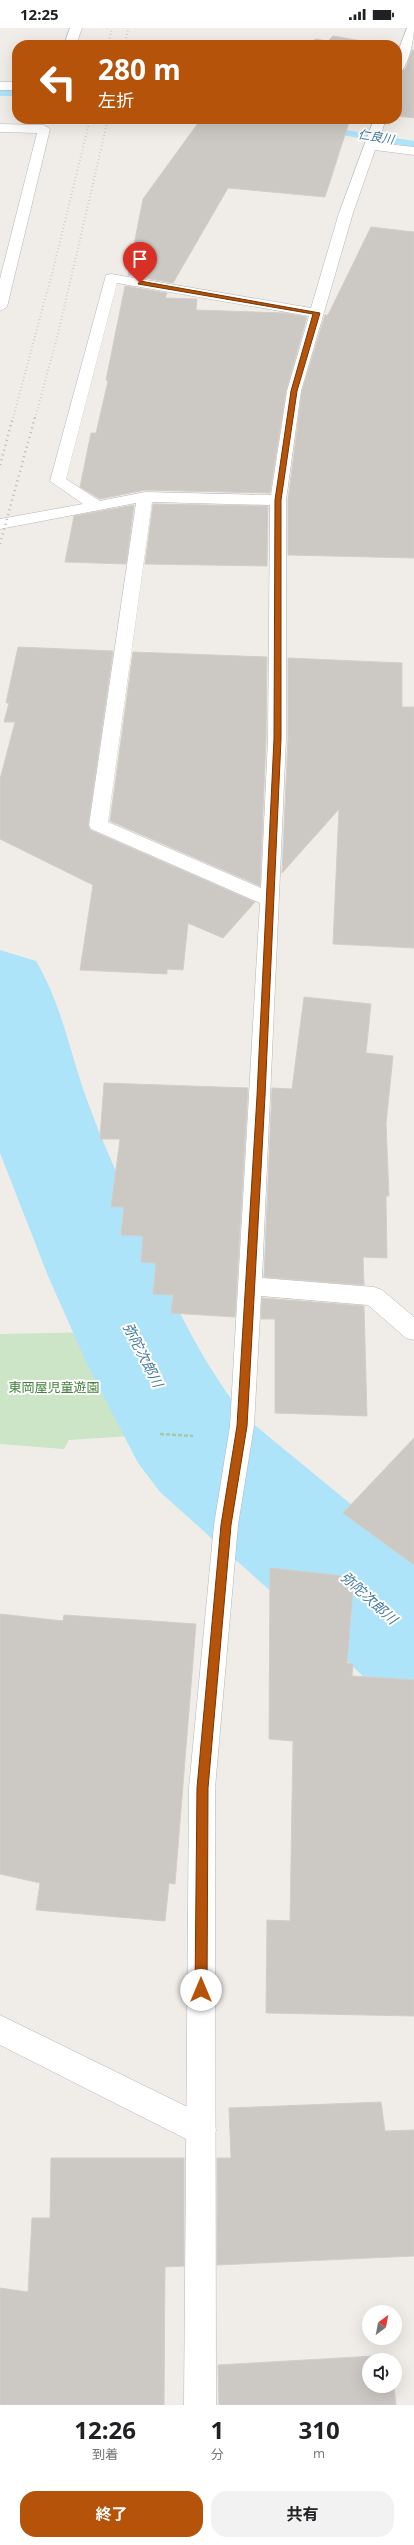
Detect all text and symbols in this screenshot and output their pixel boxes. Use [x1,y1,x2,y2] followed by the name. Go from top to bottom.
[20,4,59,24] text: 12:25
[98,50,181,88] text: 280 m
[32,56,84,108] icon: left
[98,88,134,112] text: 左折
[357,125,397,148] water label: 仁良川
[123,242,157,283] pin
[129,248,151,270] icon: arrive
[119,1319,169,1392] water label: 弥陀次郎川
[8,1378,100,1396] park label: 東岡屋児童遊園
[337,1567,403,1629] water label: 弥陀次郎川
[180,1969,222,2011] position arrow
[362,2305,402,2345] north arrow
[362,2305,402,2393] map controls
[362,2353,402,2393] button: sound
[74,2413,136,2446] text: 12:26
[210,2413,224,2446] text: 1
[298,2413,340,2446] text: 310
[313,2444,325,2462] text: m
[92,2445,118,2463] text: 到着
[211,2445,224,2463] text: 分
[20,2491,203,2537] button: 終了
[211,2491,394,2537] button: 共有

